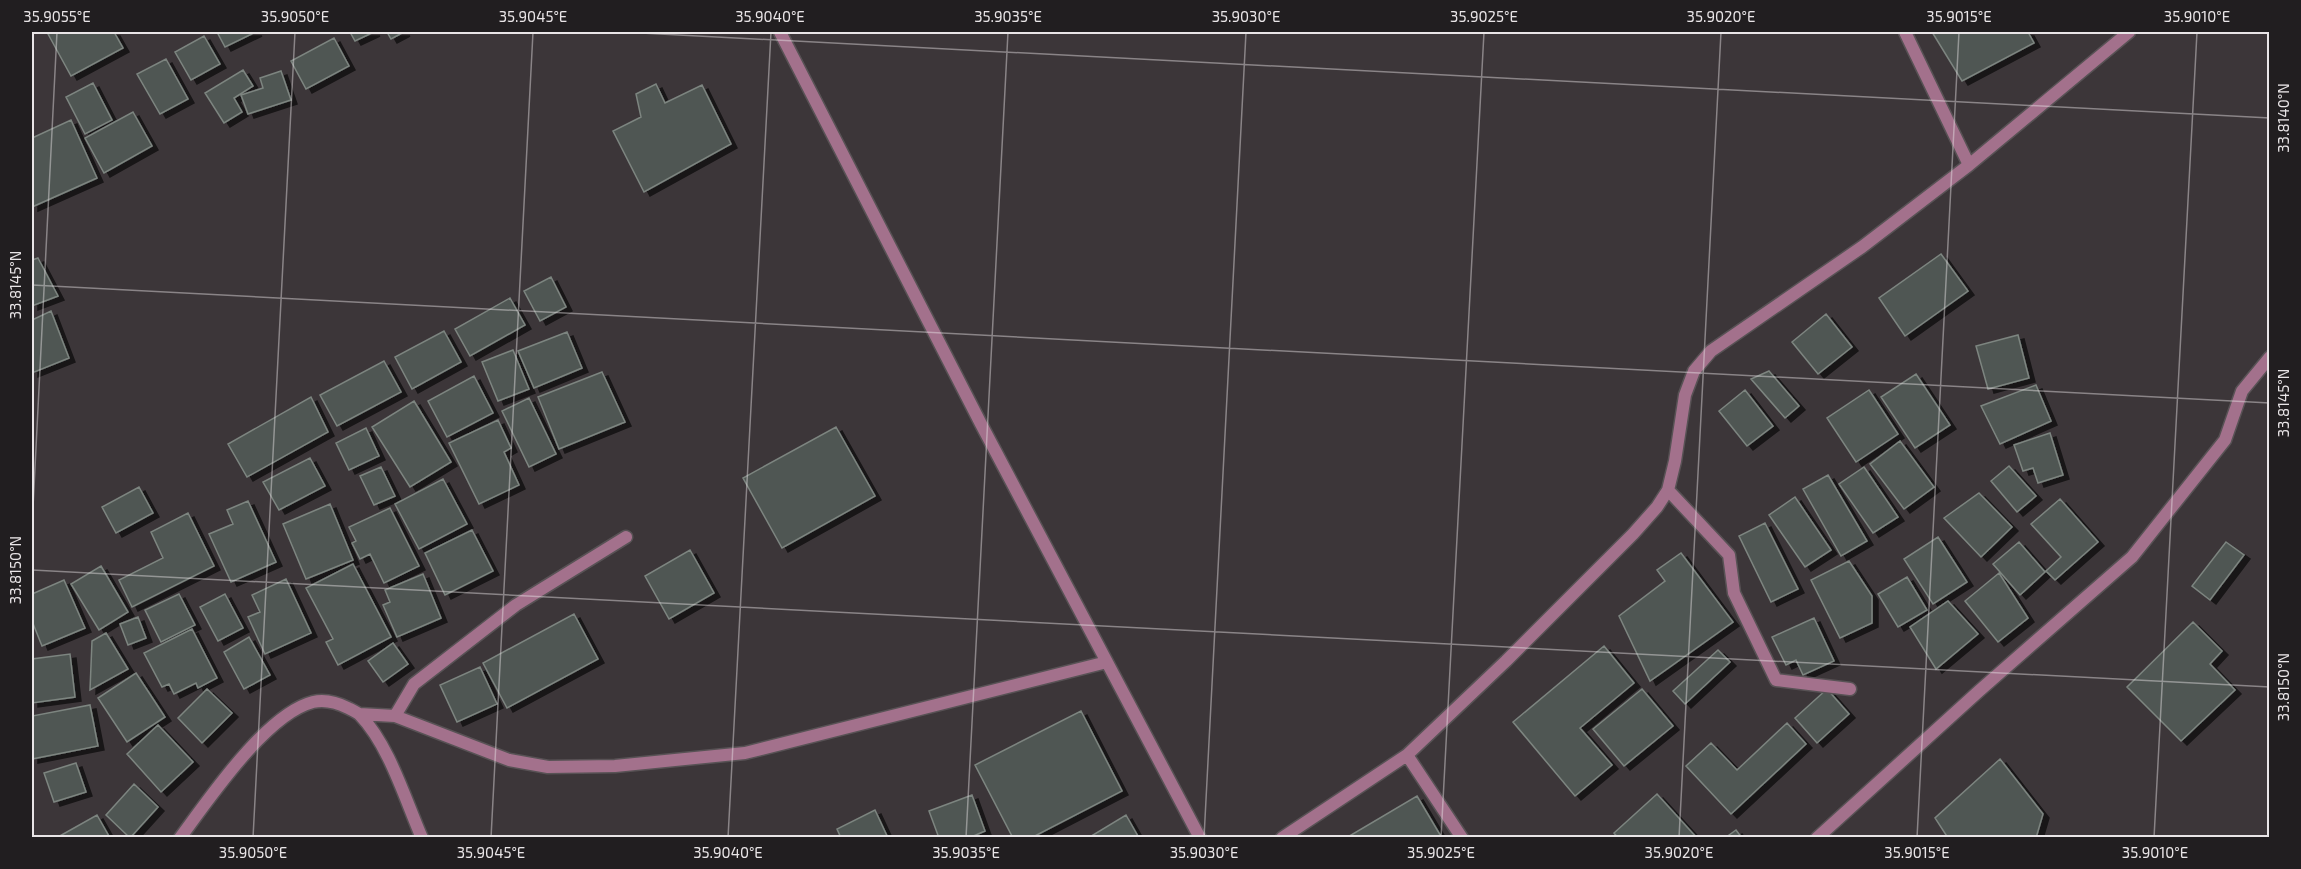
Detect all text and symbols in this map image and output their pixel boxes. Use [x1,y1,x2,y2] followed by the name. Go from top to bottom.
[23,7,91,25] text: 35.9055°E
[261,7,329,25] text: 35.9050°E
[499,7,567,25] text: 35.9045°E
[735,7,805,25] text: 35.9040°E
[974,7,1042,25] text: 35.9035°E
[1212,7,1280,25] text: 35.9030°E
[1450,7,1518,25] text: 35.9025°E
[1687,7,1755,25] text: 35.9020°E
[1926,7,1992,25] text: 35.9015°E
[2164,7,2230,25] text: 35.9010°E
[2274,83,2292,153] text: 33.8140°N
[6,251,24,319] text: 33.8145°N
[2274,369,2292,437] text: 33.8145°N
[6,536,24,604] text: 33.8150°N
[2274,653,2292,721] text: 33.8150°N
[219,843,287,861] text: 35.9050°E
[457,843,525,861] text: 35.9045°E
[693,843,763,861] text: 35.9040°E
[932,843,1000,861] text: 35.9035°E
[1170,843,1238,861] text: 35.9030°E
[1407,843,1475,861] text: 35.9025°E
[1645,843,1713,861] text: 35.9020°E
[1884,843,1950,861] text: 35.9015°E
[2122,843,2188,861] text: 35.9010°E

